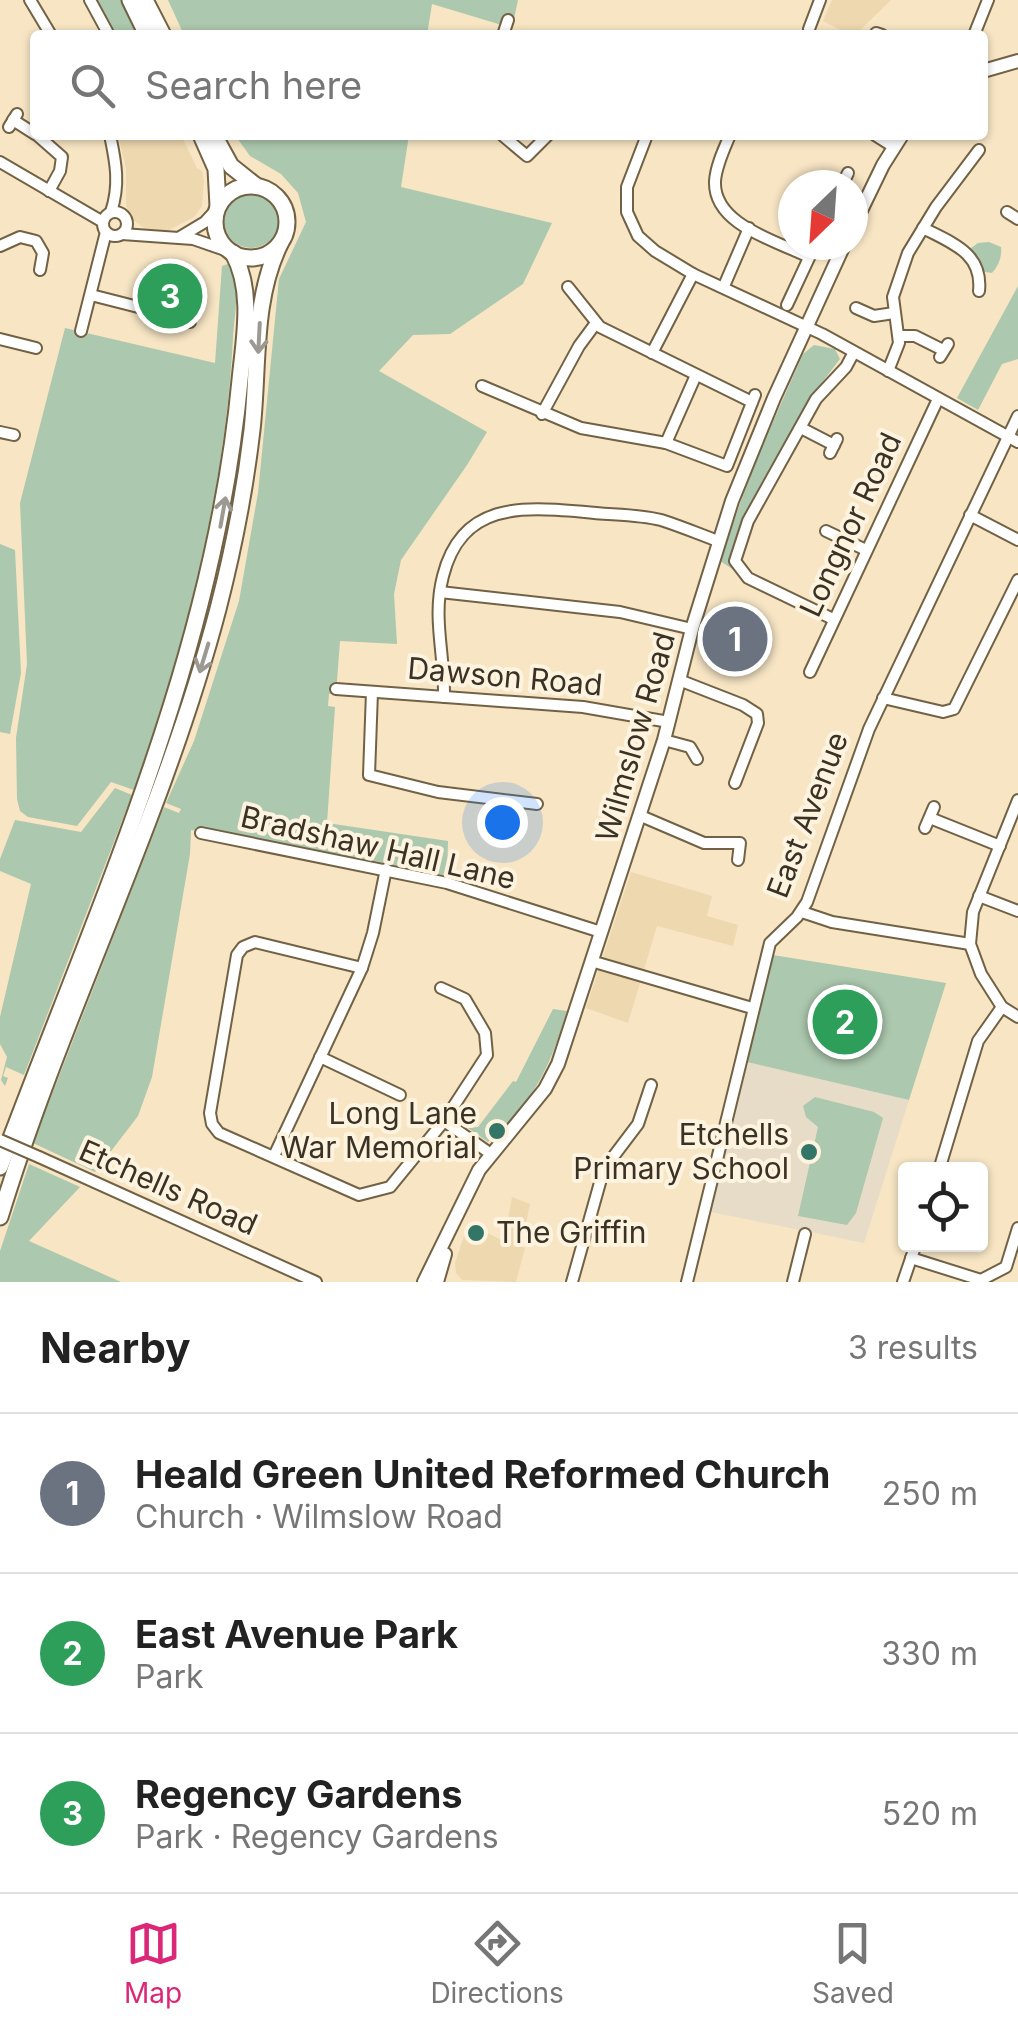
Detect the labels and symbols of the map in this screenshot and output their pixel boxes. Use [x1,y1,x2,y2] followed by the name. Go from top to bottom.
[778,170,868,260] north arrow
[138,258,202,334] pin: 3
[249,321,268,354] one-way arrow
[792,427,908,622] street label: Longnor Road
[214,497,233,529] one-way arrow
[702,602,768,676] pin: 1
[588,628,682,846] street label: Wilmslow Road
[194,641,212,673] one-way arrow
[406,650,604,702] street label: Dawson Road
[759,727,855,902] street label: East Avenue
[477,797,528,848] your location
[237,798,519,896] street label: Bradshaw Hall Lane
[812,984,878,1060] pin: 2
[280,1095,477,1165] place label: Long Lane War Memorial
[573,1116,789,1186] place label: Etchells Primary School
[486,1120,508,1142] marker: Long Lane War Memorial
[74,1132,263,1242] street label: Etchells Road
[798,1141,820,1163] marker: Etchells Primary School
[496,1214,646,1250] place label: The Griffin
[465,1222,487,1244] marker: The Griffin

